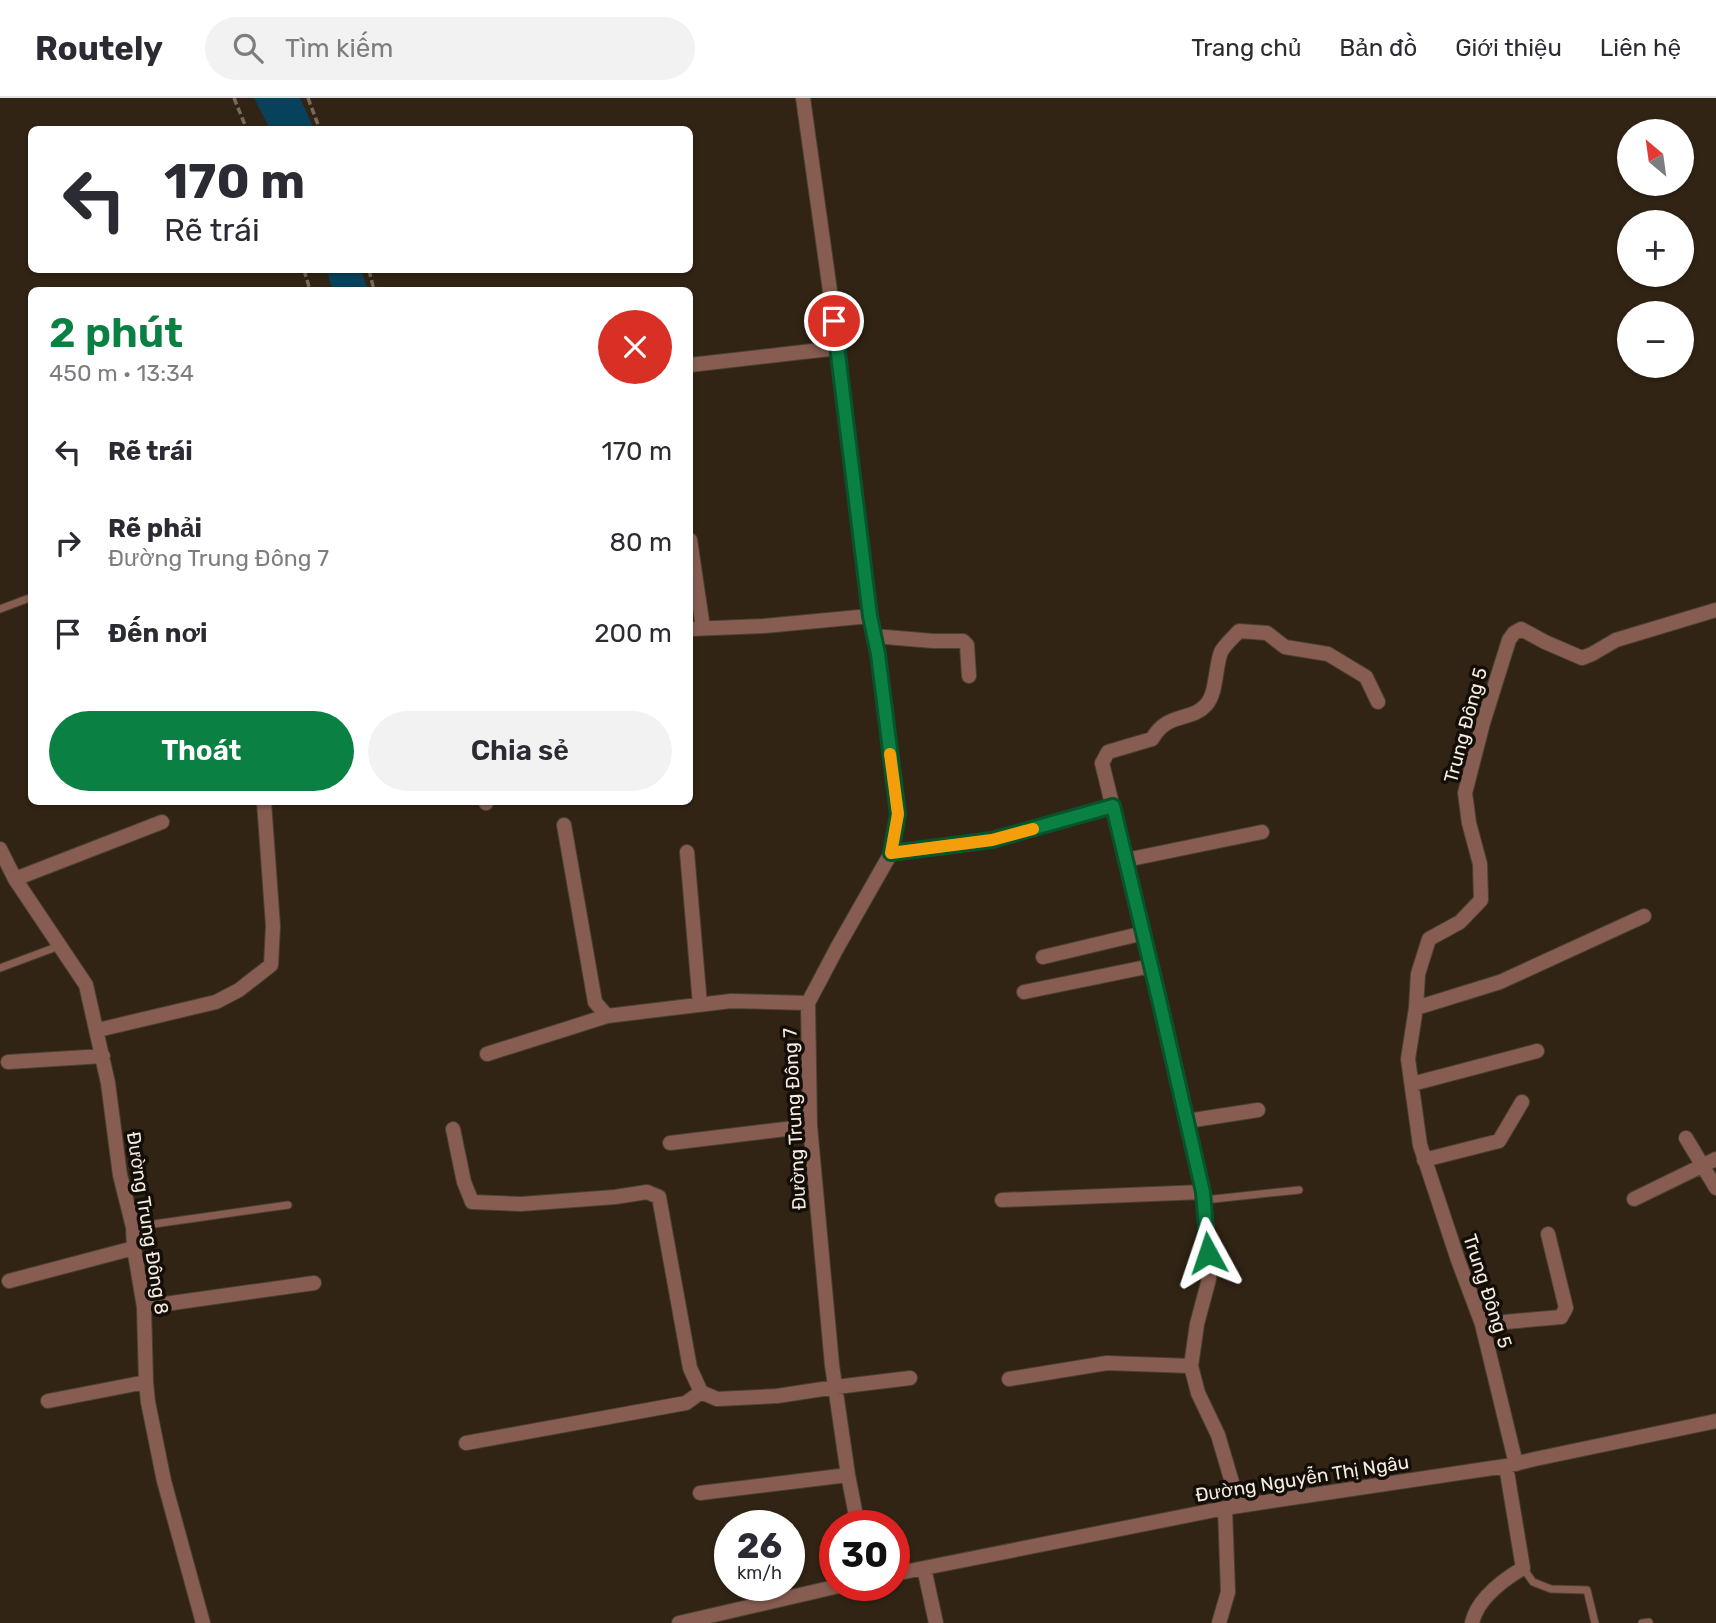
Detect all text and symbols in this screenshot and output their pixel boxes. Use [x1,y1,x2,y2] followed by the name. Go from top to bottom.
[205,17,695,80] search box
[35,29,163,68] text: Routely
[229,29,267,67] icon: search
[285,33,393,64] text: Tìm kiếm
[1191,34,1301,62] text: Trang chủ
[1339,34,1417,62] text: Bản đồ
[1455,34,1562,62] text: Giới thiệu
[1600,34,1681,62] text: Liên hệ
[1617,119,1694,196] north arrow
[1617,119,1694,378] map controls
[164,152,305,210] text: 170 m
[49,154,140,245] icon: left
[1617,210,1694,287] button: +
[164,211,260,249] text: Rẽ trái
[804,291,864,351] pin
[1617,301,1694,378] button: −
[815,302,853,340] icon: arrive
[49,308,183,358] text: 2 phút
[598,310,672,384] button: close
[49,359,194,387] text: 450 m · 13:34
[49,433,87,471] icon: left
[108,436,193,467] text: Rẽ trái
[602,436,672,467] text: 170 m
[108,513,202,544] text: Rẽ phải
[49,524,87,562] icon: right
[609,527,672,558] text: 80 m
[108,544,329,572] text: Đường Trung Đông 7
[49,615,87,653] icon: arrive
[108,618,207,649] text: Đến nơi
[594,618,672,649] text: 200 m
[1439,665,1492,785] street label: Trung Đông 5
[49,711,354,791] button: Thoát
[368,711,672,791] button: Chia sẻ
[778,1027,811,1211] street label: Đường Trung Đông 7
[122,1130,173,1316] street label: Đường Trung Đông 8
[1171,1216,1245,1290] position arrow
[1458,1231,1517,1351] street label: Trung Đông 5
[1194,1450,1411,1507] street label: Đường Nguyễn Thị Ngâu
[819,1510,910,1601] speed limit sign: 30
[737,1525,782,1567] text: 26
[737,1562,782,1584] text: km/h

